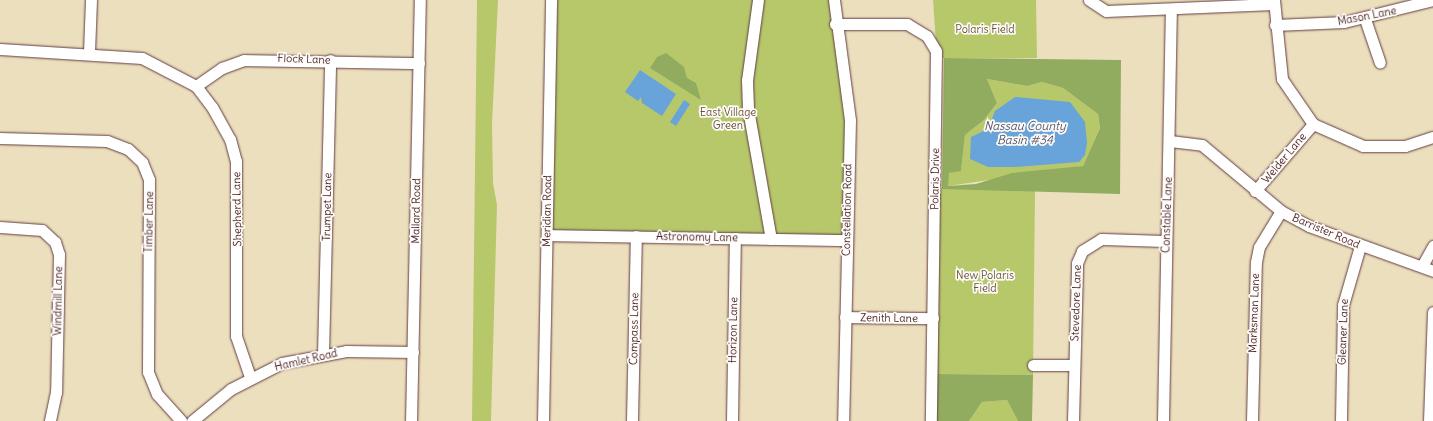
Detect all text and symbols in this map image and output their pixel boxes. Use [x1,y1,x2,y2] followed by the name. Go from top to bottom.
[1336,4,1398,28] street label: Mason Lane
[955,22,1015,36] park label: Polaris Field
[277,51,331,67] street label: Flock Lane
[700,106,756,132] park label: East Village Green
[984,119,1066,147] water label: Nassau County Basin #34
[1259,130,1309,186] street label: Welder Lane
[928,148,942,210] street label: Polaris Drive
[840,164,854,256] street label: Constellation Road
[230,171,244,247] street label: Shepherd Lane
[320,173,334,241] street label: Trumpet Lane
[540,175,554,247] street label: Meridian Road
[1159,177,1175,253] street label: Constable Lane
[409,178,423,244] street label: Mallard Road
[142,191,156,253] street label: Timber Lane
[1290,211,1362,251] street label: Barrister Road
[656,230,738,244] street label: Astronomy Lane
[1068,265,1084,341] street label: Stevedore Lane
[51,266,65,336] street label: Windmill Lane
[956,269,1014,295] park label: New Polaris Field
[1246,273,1262,353] street label: Marksman Lane
[627,293,641,365] street label: Compass Lane
[726,297,740,363] street label: Horizon Lane
[1335,299,1351,365] street label: Gleaner Lane
[860,311,918,325] street label: Zenith Lane
[273,346,339,374] street label: Hamlet Road

